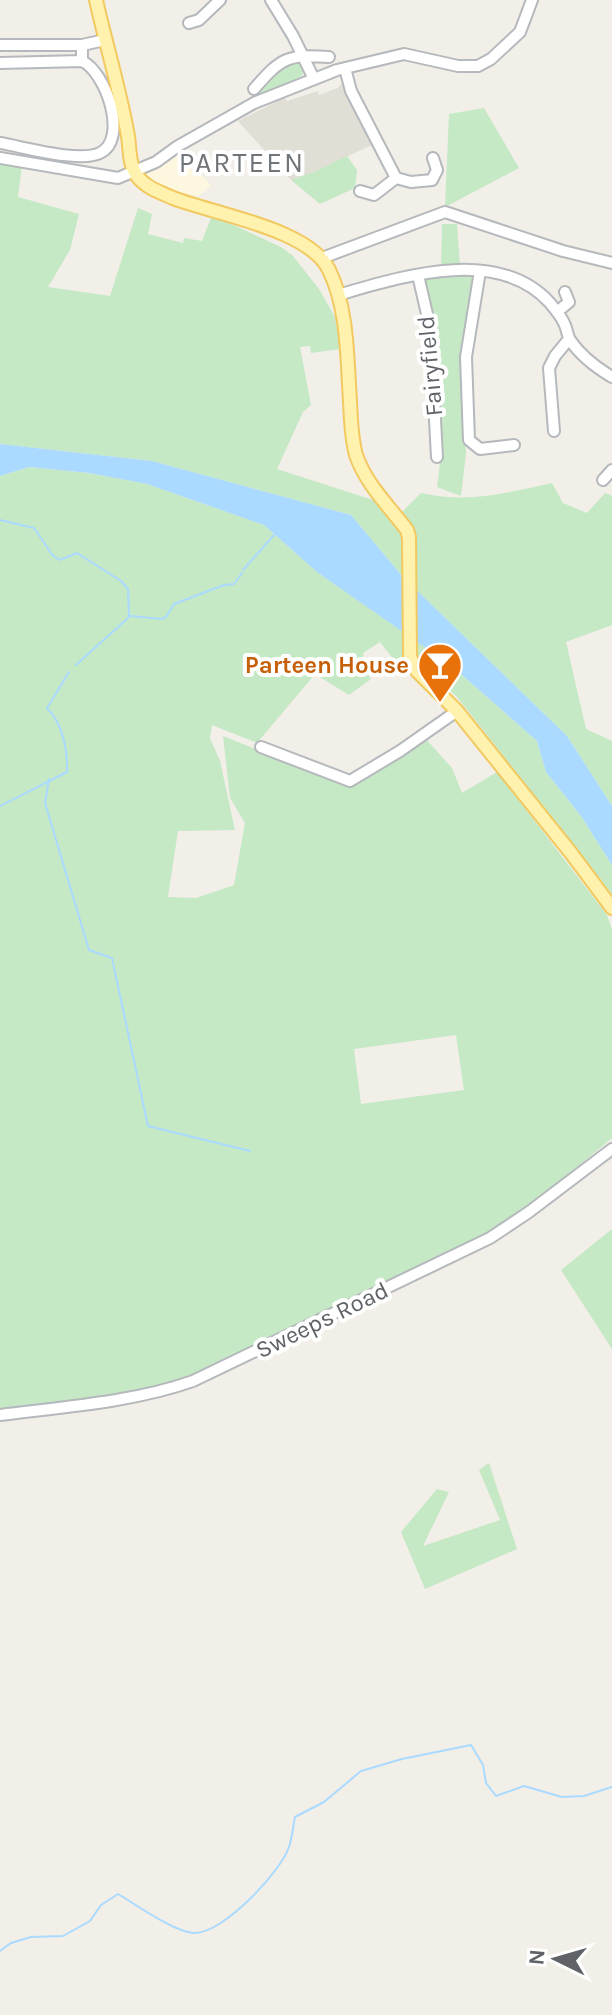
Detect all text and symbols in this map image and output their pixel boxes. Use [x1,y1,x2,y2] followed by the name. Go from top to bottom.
[179,146,305,179] district label: PARTEEN
[412,315,448,417] street label: Fairyfield
[416,641,464,704] bar icon: Parteen House
[245,651,409,679] place label: Parteen House
[251,1276,393,1364] street label: Sweeps Road
[516,1919,596,1999] north arrow
[523,1948,551,1966] text: N

